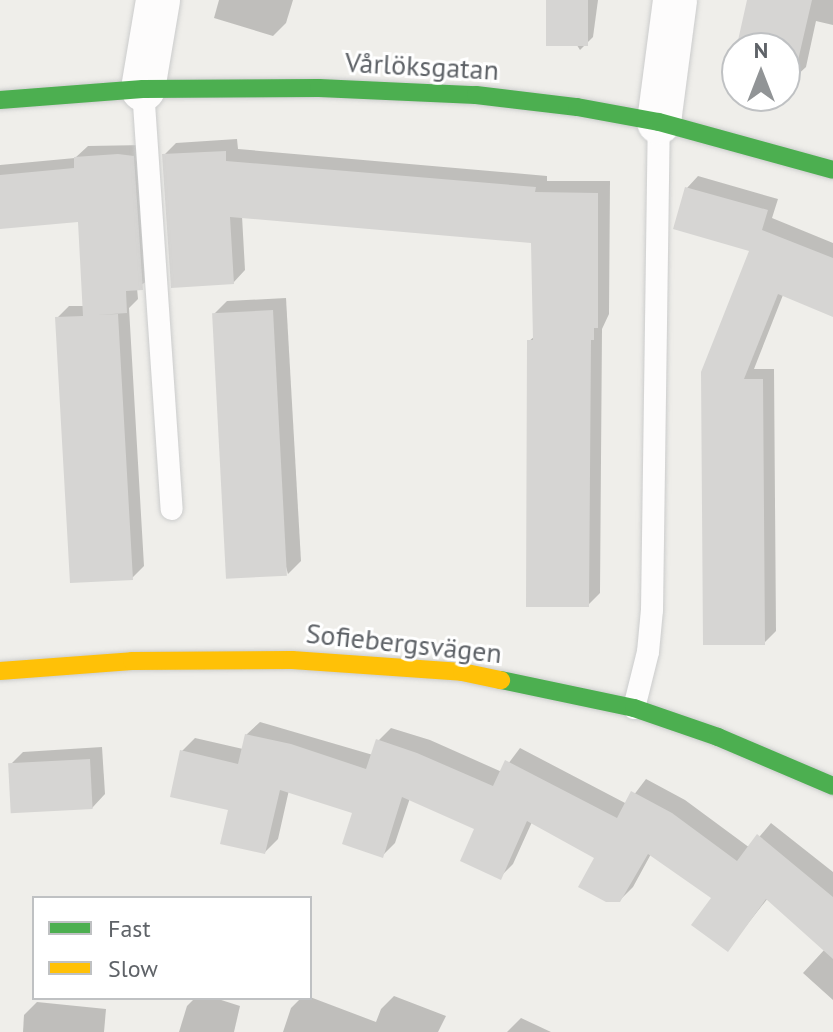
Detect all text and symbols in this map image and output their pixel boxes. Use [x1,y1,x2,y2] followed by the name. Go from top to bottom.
[721,32,801,112] north arrow
[754,36,768,64] text: N
[344,45,500,87] street label: Vårlöksgatan
[304,616,504,670] street label: Sofiebergsvägen
[32,896,312,1000] legend
[108,913,151,944] text: Fast
[108,953,158,984] text: Slow

